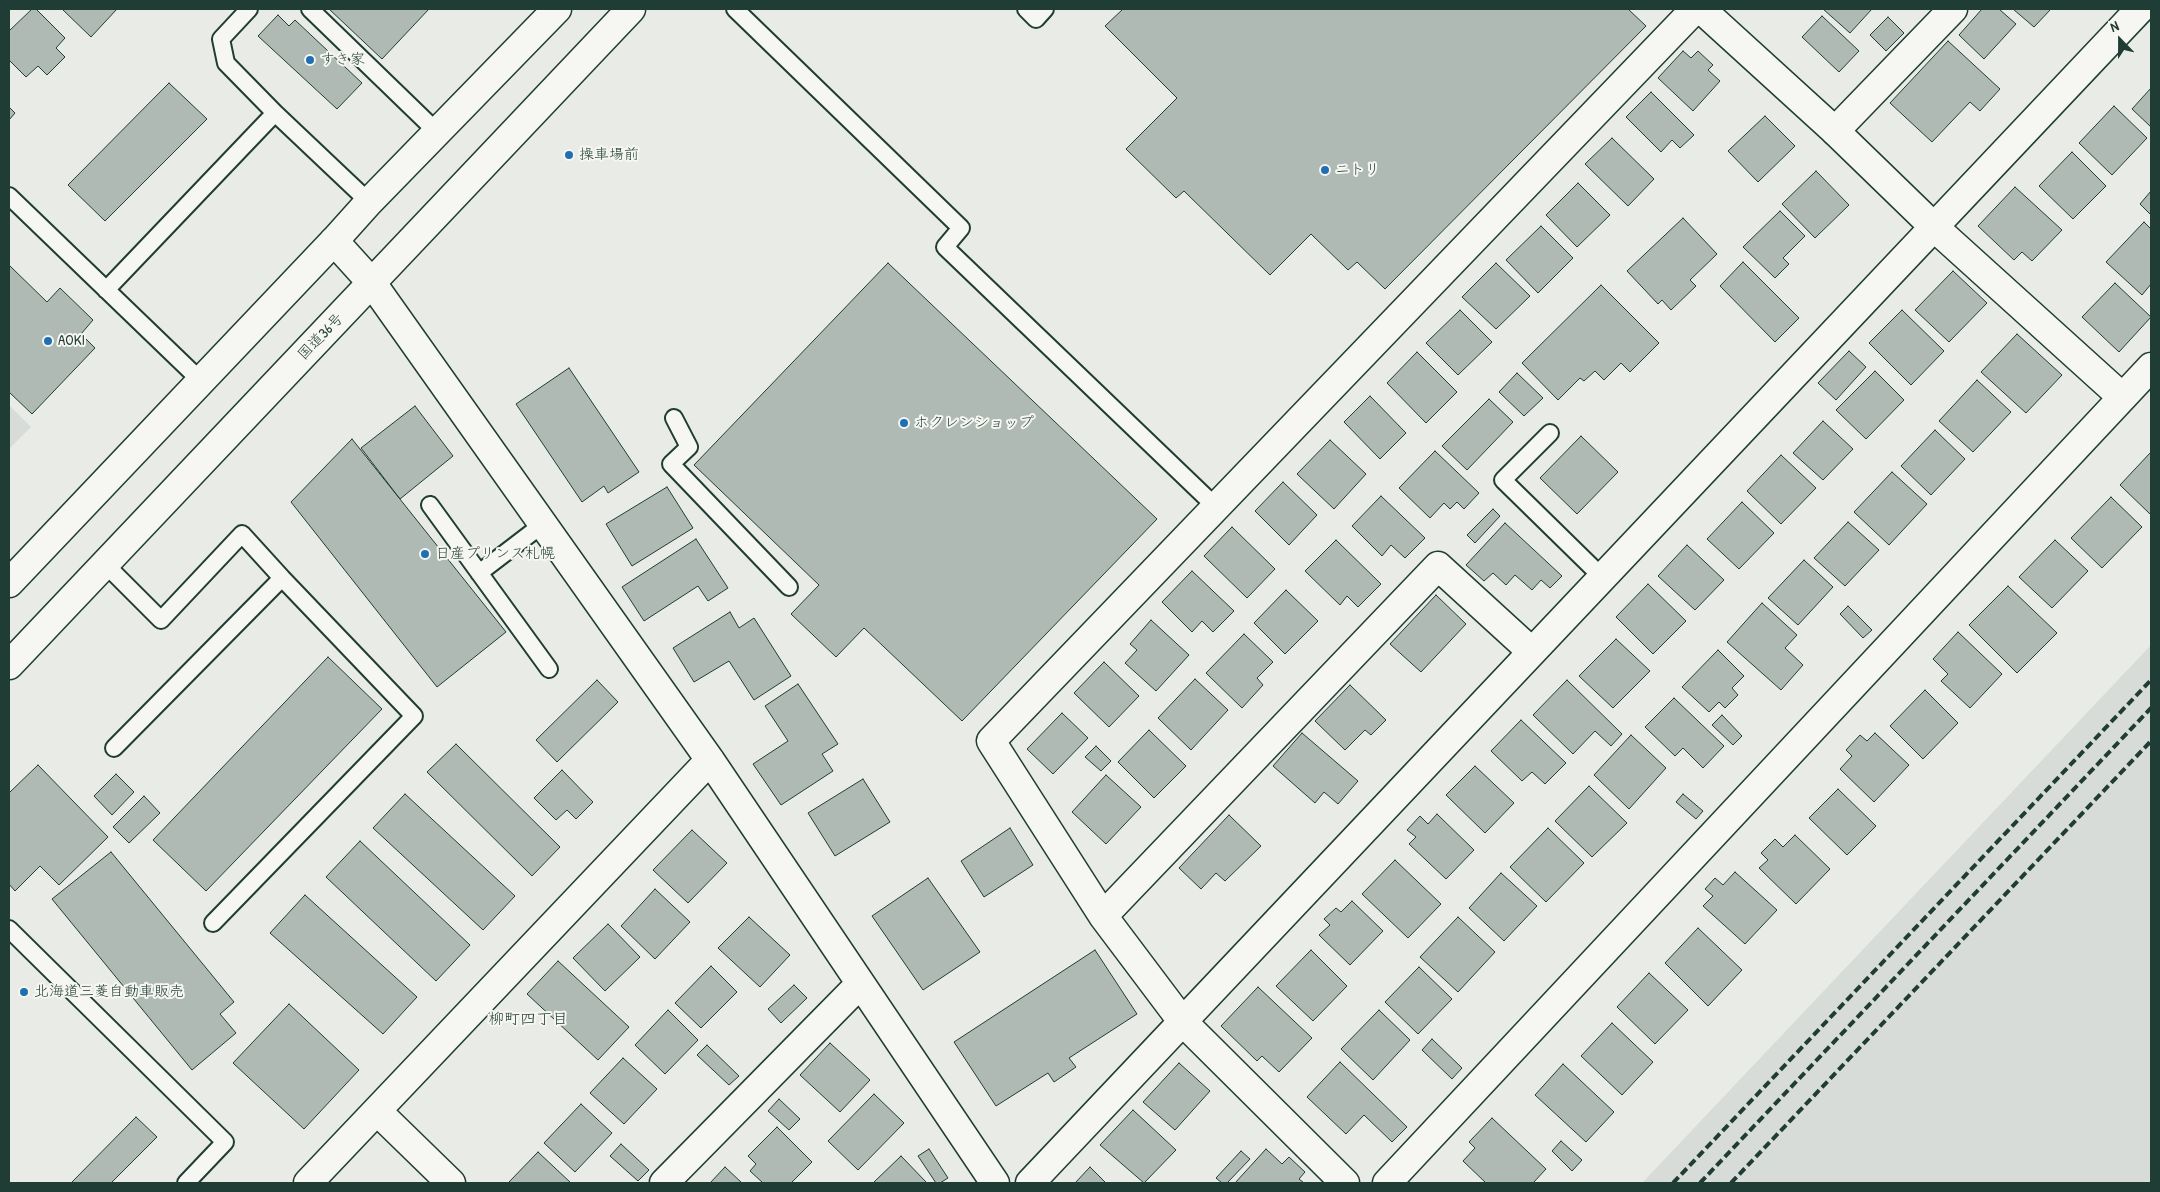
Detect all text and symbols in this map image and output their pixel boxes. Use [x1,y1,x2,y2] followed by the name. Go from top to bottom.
[2095,15,2145,65] north arrow
[2107,15,2121,36] text: N
[320,51,365,69] place label: すき家
[304,54,316,66] marker: すき家
[579,146,639,164] place label: 操車場前
[563,149,575,161] marker: 操車場前
[1335,161,1380,179] place label: ニトリ
[1319,164,1331,176] marker: ニトリ
[294,310,348,364] street label: 国道36号
[58,332,85,350] place label: AOKI
[42,335,54,347] marker: AOKI
[914,414,1034,432] place label: ホクレンショップ
[898,417,910,429] marker: ホクレンショップ
[435,545,555,563] place label: 日産プリンス札幌
[419,548,431,560] marker: 日産プリンス札幌
[34,983,184,1001] place label: 北海道三菱自動車販売
[18,986,30,998] marker: 北海道三菱自動車販売
[488,1010,568,1030] district label: 柳町四丁目

